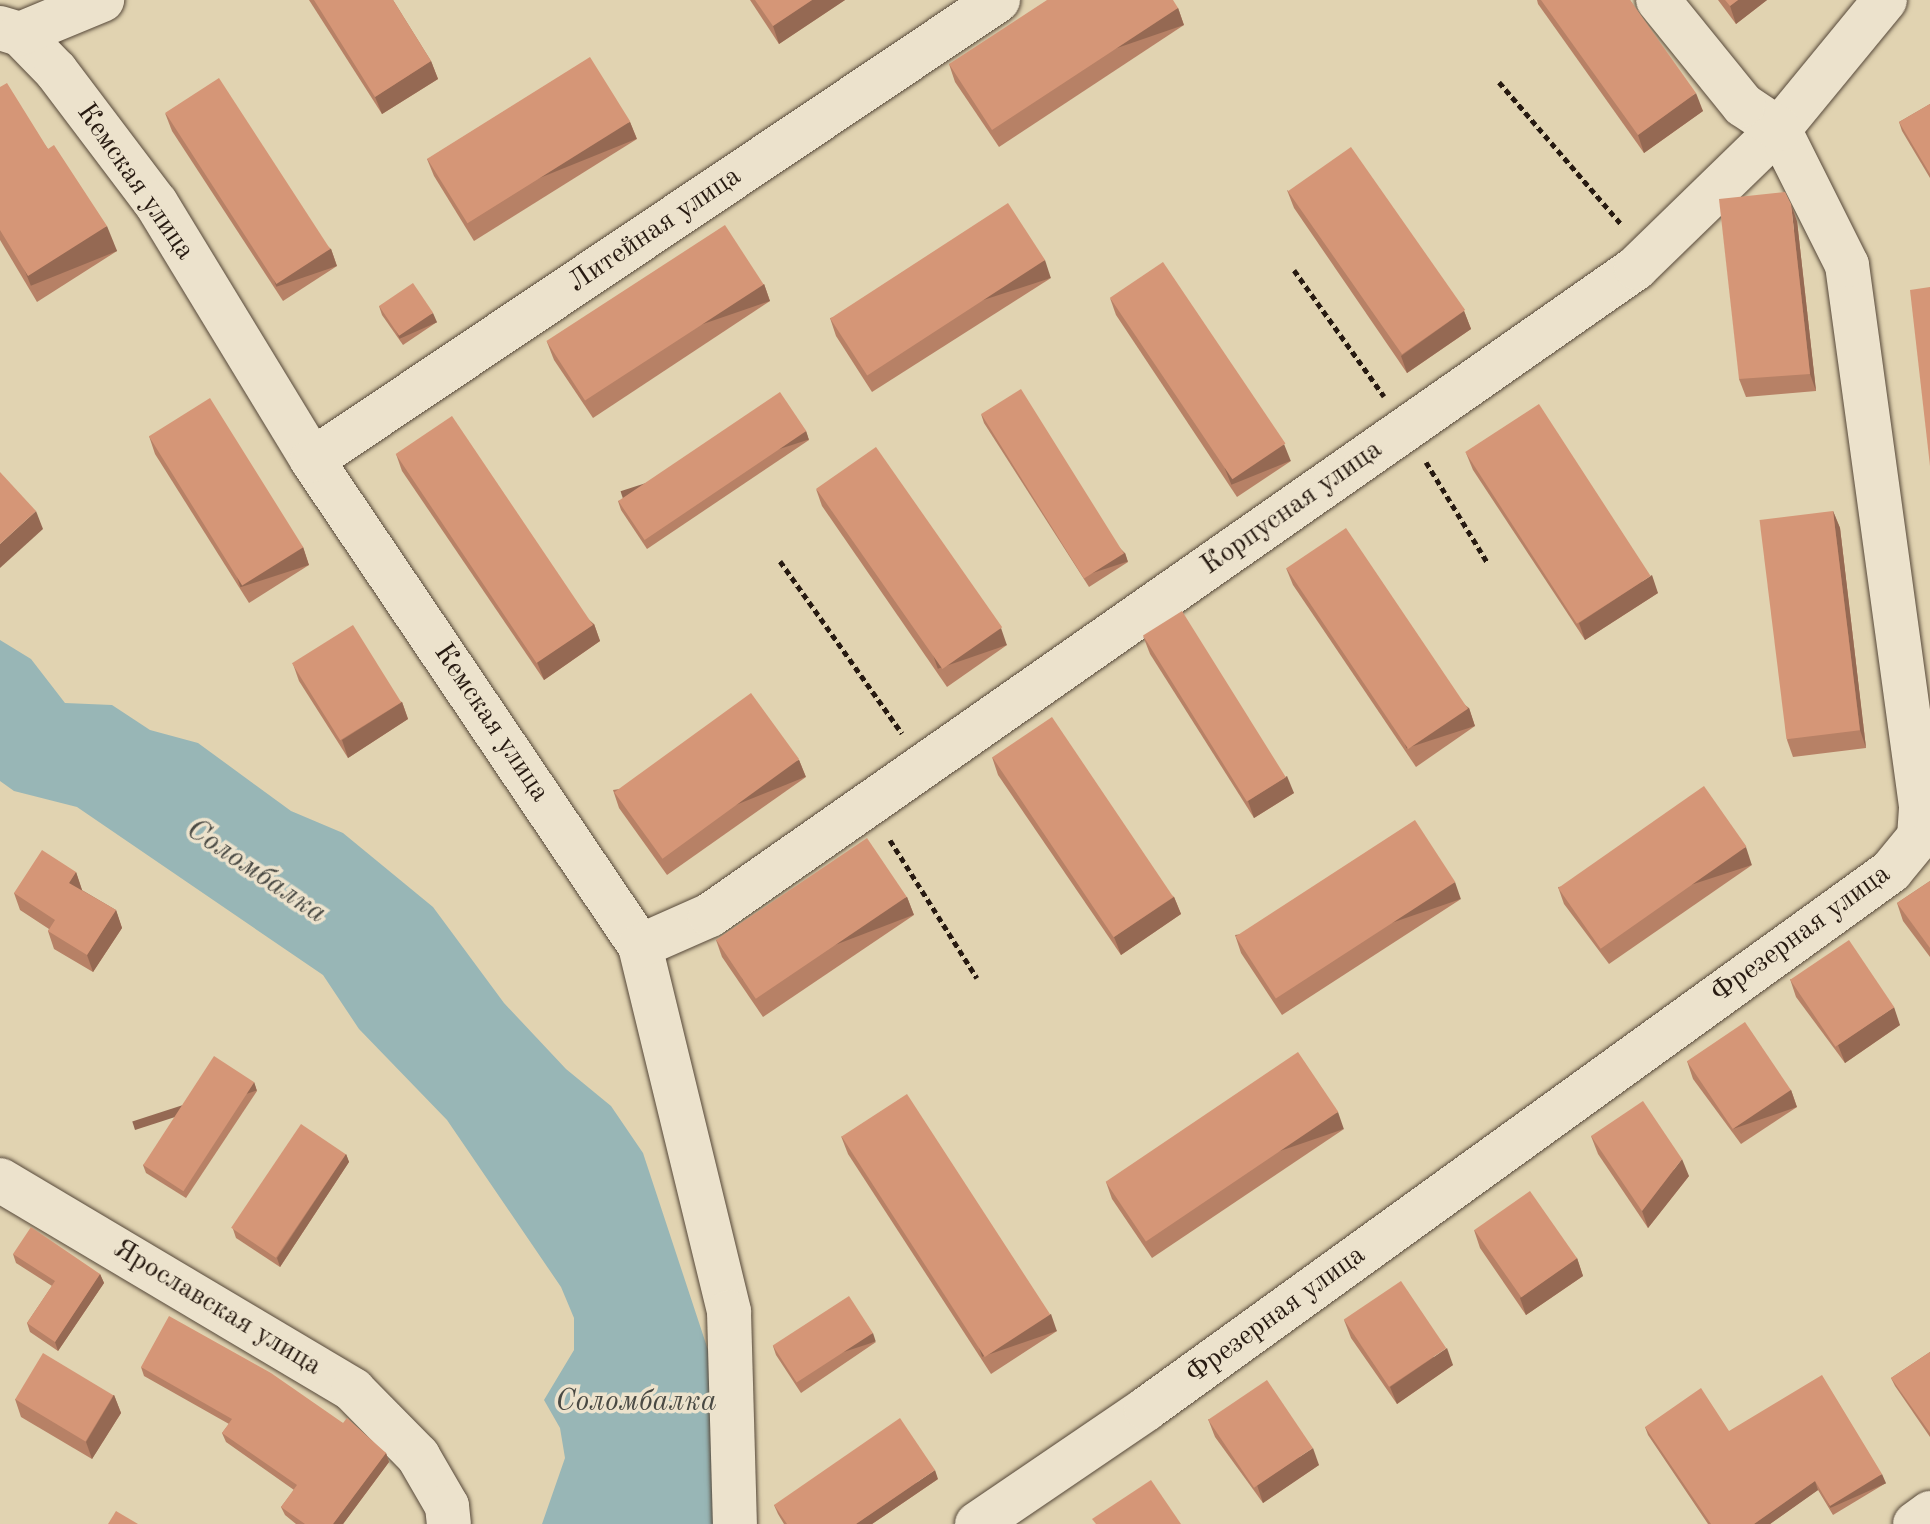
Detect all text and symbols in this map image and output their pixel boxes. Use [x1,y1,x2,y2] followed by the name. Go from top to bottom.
[69,97,201,267] street label: Кемская улица
[562,160,748,300] street label: Литейная улица
[1195,433,1389,583] street label: Корпусная улица
[426,638,556,808] street label: Кемская улица
[179,812,333,932] water label: Соломбалка
[1705,858,1897,1010] street label: Фрезерная улица
[107,1233,327,1383] street label: Ярославская улица
[1180,1239,1372,1391] street label: Фрезерная улица
[555,1384,717,1420] water label: Соломбалка

